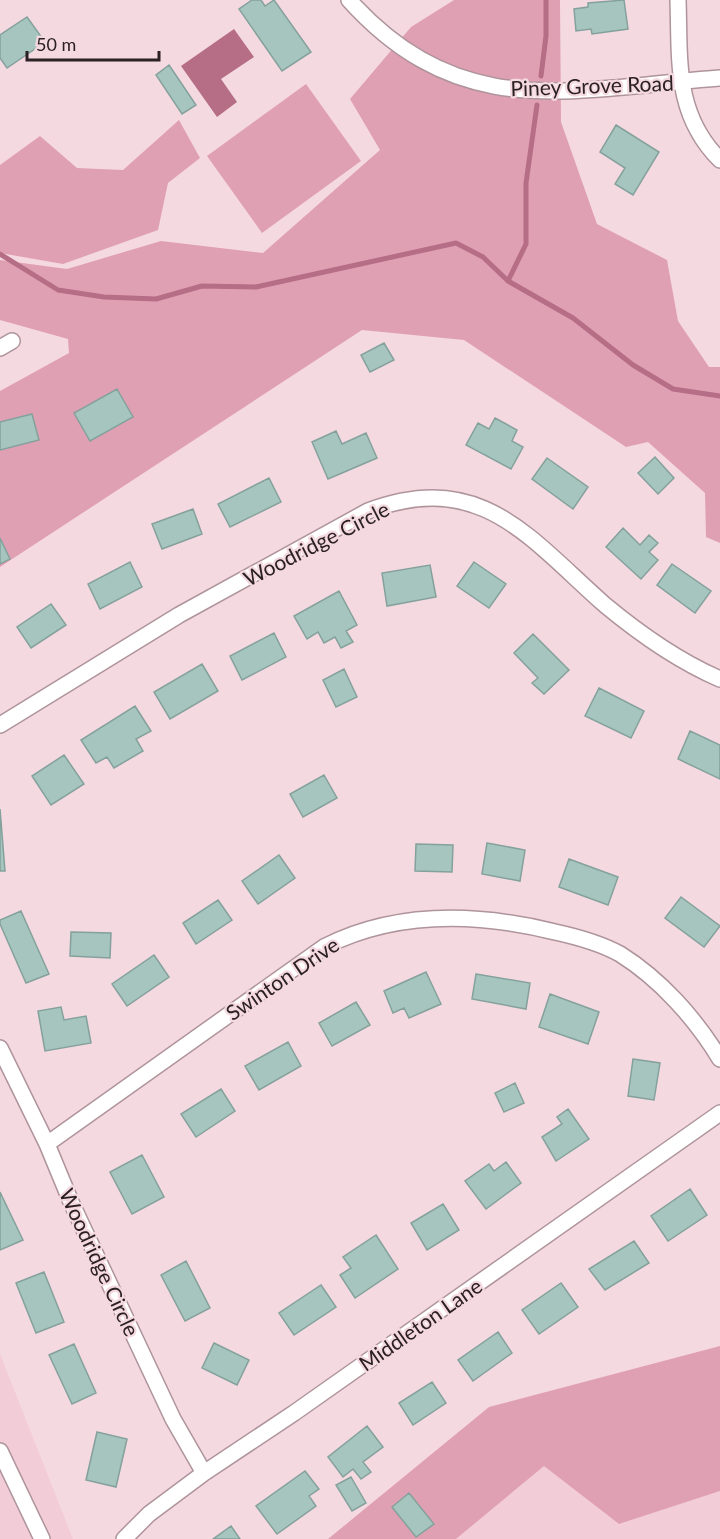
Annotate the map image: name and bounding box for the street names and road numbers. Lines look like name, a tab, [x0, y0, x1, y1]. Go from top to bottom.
street label: Piney Grove Road	[510, 70, 674, 100]
street label: Woodridge Circle	[239, 496, 393, 590]
street label: Swinton Drive	[221, 931, 343, 1025]
street label: Woodridge Circle	[55, 1184, 145, 1340]
street label: Middleton Lane	[354, 1272, 486, 1376]

